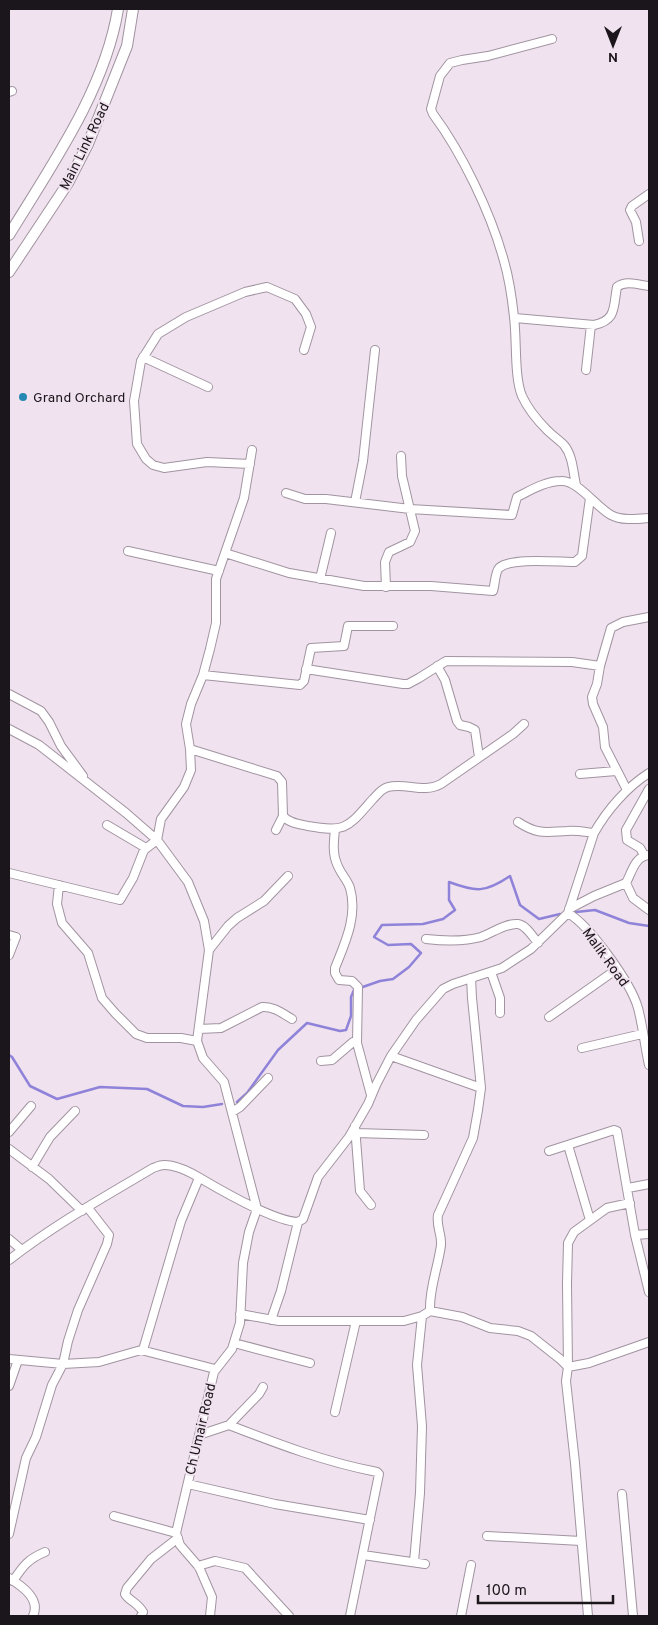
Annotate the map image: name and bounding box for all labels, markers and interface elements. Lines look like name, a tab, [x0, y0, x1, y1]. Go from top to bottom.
north arrow	[588, 20, 638, 70]
text: N	[608, 48, 618, 65]
street label: Main Link Road	[57, 100, 114, 193]
place label: Grand Orchard	[33, 390, 125, 407]
marker: Grand Orchard	[17, 391, 29, 403]
street label: Malik Road	[578, 925, 632, 991]
street label: Ch Umair Road	[183, 1382, 220, 1477]
scale bar	[478, 1572, 613, 1604]
text: 100 m	[486, 1582, 527, 1601]

